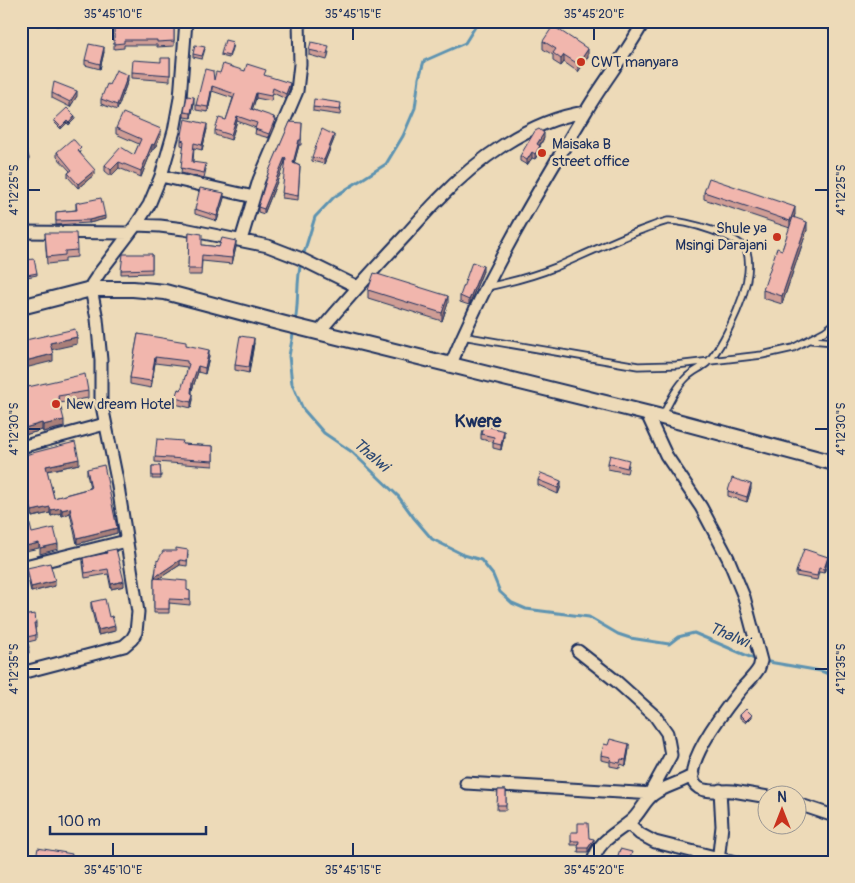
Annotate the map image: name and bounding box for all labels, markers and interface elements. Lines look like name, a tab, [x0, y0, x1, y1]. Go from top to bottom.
text: 35°45'10"E	[84, 7, 142, 22]
text: 35°45'15"E	[325, 7, 381, 22]
text: 35°45'20"E	[564, 7, 624, 22]
place label: CWT manyara	[591, 53, 678, 72]
marker: CWT manyara	[575, 56, 587, 68]
place label: Maisaka B street office	[552, 135, 630, 171]
marker: Maisaka B street office	[536, 147, 548, 159]
text: 4°12'25"S	[7, 164, 22, 216]
text: 4°12'25"S	[834, 164, 849, 216]
place label: Shule ya Msingi Darajani	[675, 219, 767, 255]
marker: Shule ya Msingi Darajani	[771, 231, 783, 243]
place label: New dream Hotel	[66, 395, 175, 414]
marker: New dream Hotel	[50, 398, 62, 410]
text: 4°12'30"S	[7, 403, 22, 455]
text: 4°12'30"S	[834, 403, 849, 455]
district label: Kwere	[455, 410, 503, 433]
water label: Thalwi	[349, 434, 395, 477]
water label: Thalwi	[706, 618, 754, 653]
text: 4°12'35"S	[7, 643, 22, 695]
text: 4°12'35"S	[834, 643, 849, 695]
north arrow	[758, 786, 808, 836]
text: N	[777, 789, 787, 806]
scale bar	[50, 803, 206, 835]
text: 100 m	[58, 812, 101, 831]
text: 35°45'10"E	[84, 863, 142, 878]
text: 35°45'15"E	[325, 863, 381, 878]
text: 35°45'20"E	[564, 863, 624, 878]

